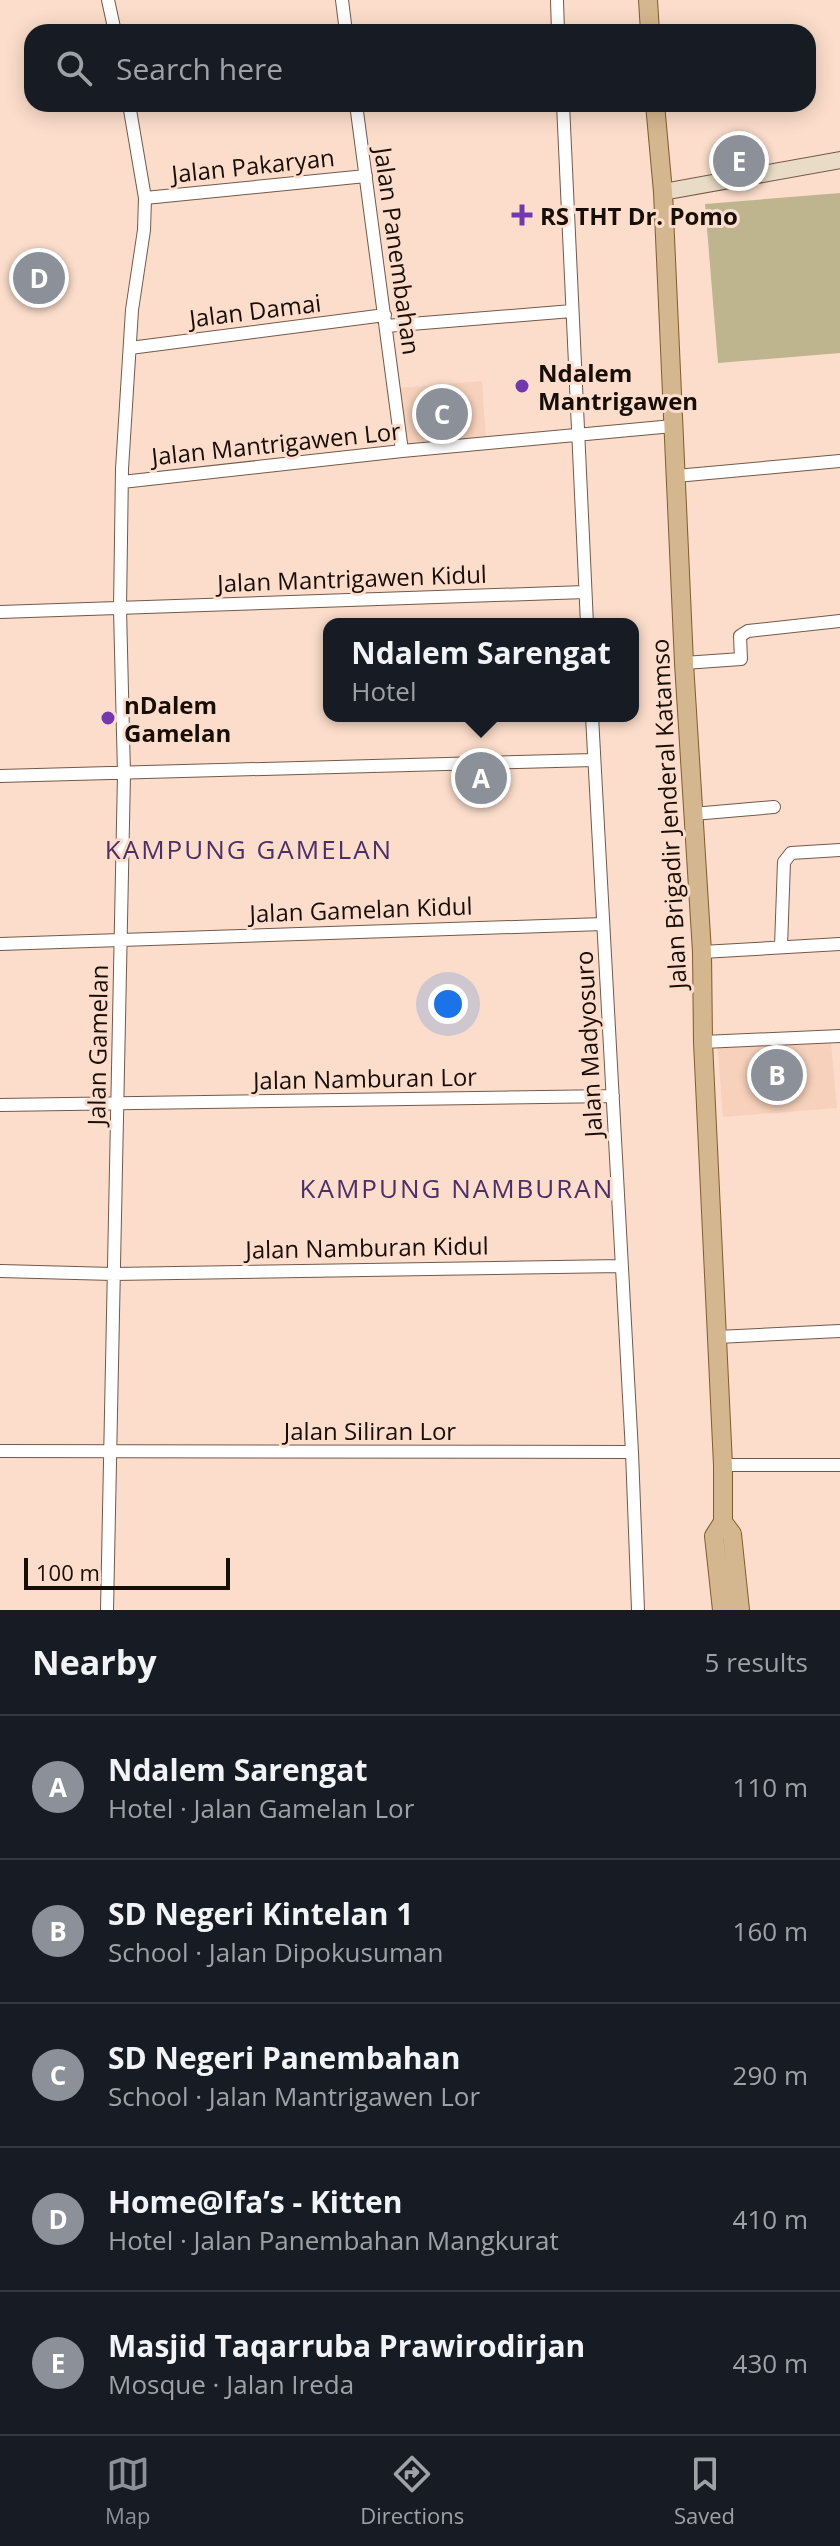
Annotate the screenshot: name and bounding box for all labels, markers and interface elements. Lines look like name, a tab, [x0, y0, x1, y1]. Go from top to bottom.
search box	[24, 24, 816, 112]
icon: search	[52, 46, 96, 90]
text: Search here	[116, 48, 283, 89]
pin: E	[713, 131, 765, 191]
street label: Jalan Pakaryan	[168, 140, 336, 190]
street label: Jalan Panembahan	[367, 143, 429, 357]
place label: RS THT Dr. Pomo	[540, 199, 738, 232]
marker: RS THT Dr. Pomo	[511, 204, 533, 226]
pin: D	[13, 248, 65, 308]
street label: Jalan Damai	[185, 286, 323, 335]
place label: Ndalem Mantrigawen	[538, 356, 698, 417]
marker: Ndalem Mantrigawen	[513, 377, 531, 395]
pin: C	[416, 384, 468, 444]
street label: Jalan Mantrigawen Lor	[148, 413, 402, 473]
street label: Jalan Mantrigawen Kidul	[215, 557, 487, 599]
popup	[323, 618, 639, 722]
text: Ndalem Sarengat	[351, 632, 611, 673]
street label: Jalan Brigadir Jenderal Katamso	[642, 638, 694, 992]
text: Hotel	[351, 673, 417, 709]
place label: nDalem Gamelan	[124, 688, 231, 749]
marker: nDalem Gamelan	[99, 709, 117, 727]
pin: A	[455, 748, 507, 808]
district label: KAMPUNG GAMELAN	[105, 831, 393, 867]
street label: Jalan Gamelan Kidul	[247, 889, 473, 929]
street label: Jalan Madyosuro	[567, 950, 609, 1140]
street label: Jalan Gamelan	[79, 964, 115, 1128]
your location	[428, 984, 468, 1024]
pin: B	[751, 1045, 803, 1105]
street label: Jalan Namburan Lor	[251, 1060, 477, 1096]
district label: KAMPUNG NAMBURAN	[300, 1170, 614, 1206]
street label: Jalan Namburan Kidul	[243, 1228, 489, 1266]
street label: Jalan Siliran Lor	[282, 1414, 456, 1447]
scale bar	[24, 1554, 230, 1590]
text: 100 m	[36, 1557, 100, 1587]
text: Nearby	[32, 1639, 157, 1685]
text: 5 results	[705, 1644, 808, 1680]
text: Ndalem Sarengat	[108, 1749, 367, 1790]
text: A	[49, 1769, 67, 1805]
text: 110 m	[733, 1769, 808, 1805]
text: Hotel · Jalan Gamelan Lor	[108, 1790, 414, 1826]
text: SD Negeri Kintelan 1	[108, 1893, 413, 1934]
text: B	[49, 1913, 67, 1949]
text: 160 m	[733, 1913, 808, 1949]
text: School · Jalan Dipokusuman	[108, 1934, 443, 1970]
text: SD Negeri Panembahan	[108, 2037, 460, 2078]
text: C	[50, 2057, 66, 2093]
text: 290 m	[733, 2057, 808, 2093]
text: School · Jalan Mantrigawen Lor	[108, 2078, 480, 2114]
text: Home@Ifa’s - Kitten	[108, 2181, 403, 2222]
text: D	[48, 2201, 68, 2237]
text: 410 m	[733, 2201, 808, 2237]
text: Hotel · Jalan Panembahan Mangkurat	[108, 2222, 559, 2258]
text: Masjid Taqarruba Prawirodirjan	[108, 2325, 585, 2366]
text: E	[51, 2345, 65, 2381]
text: 430 m	[733, 2345, 808, 2381]
text: Mosque · Jalan Ireda	[108, 2366, 354, 2402]
tab: Map	[105, 2452, 150, 2530]
tab: Directions	[360, 2452, 464, 2530]
tab: Saved	[674, 2452, 735, 2530]

